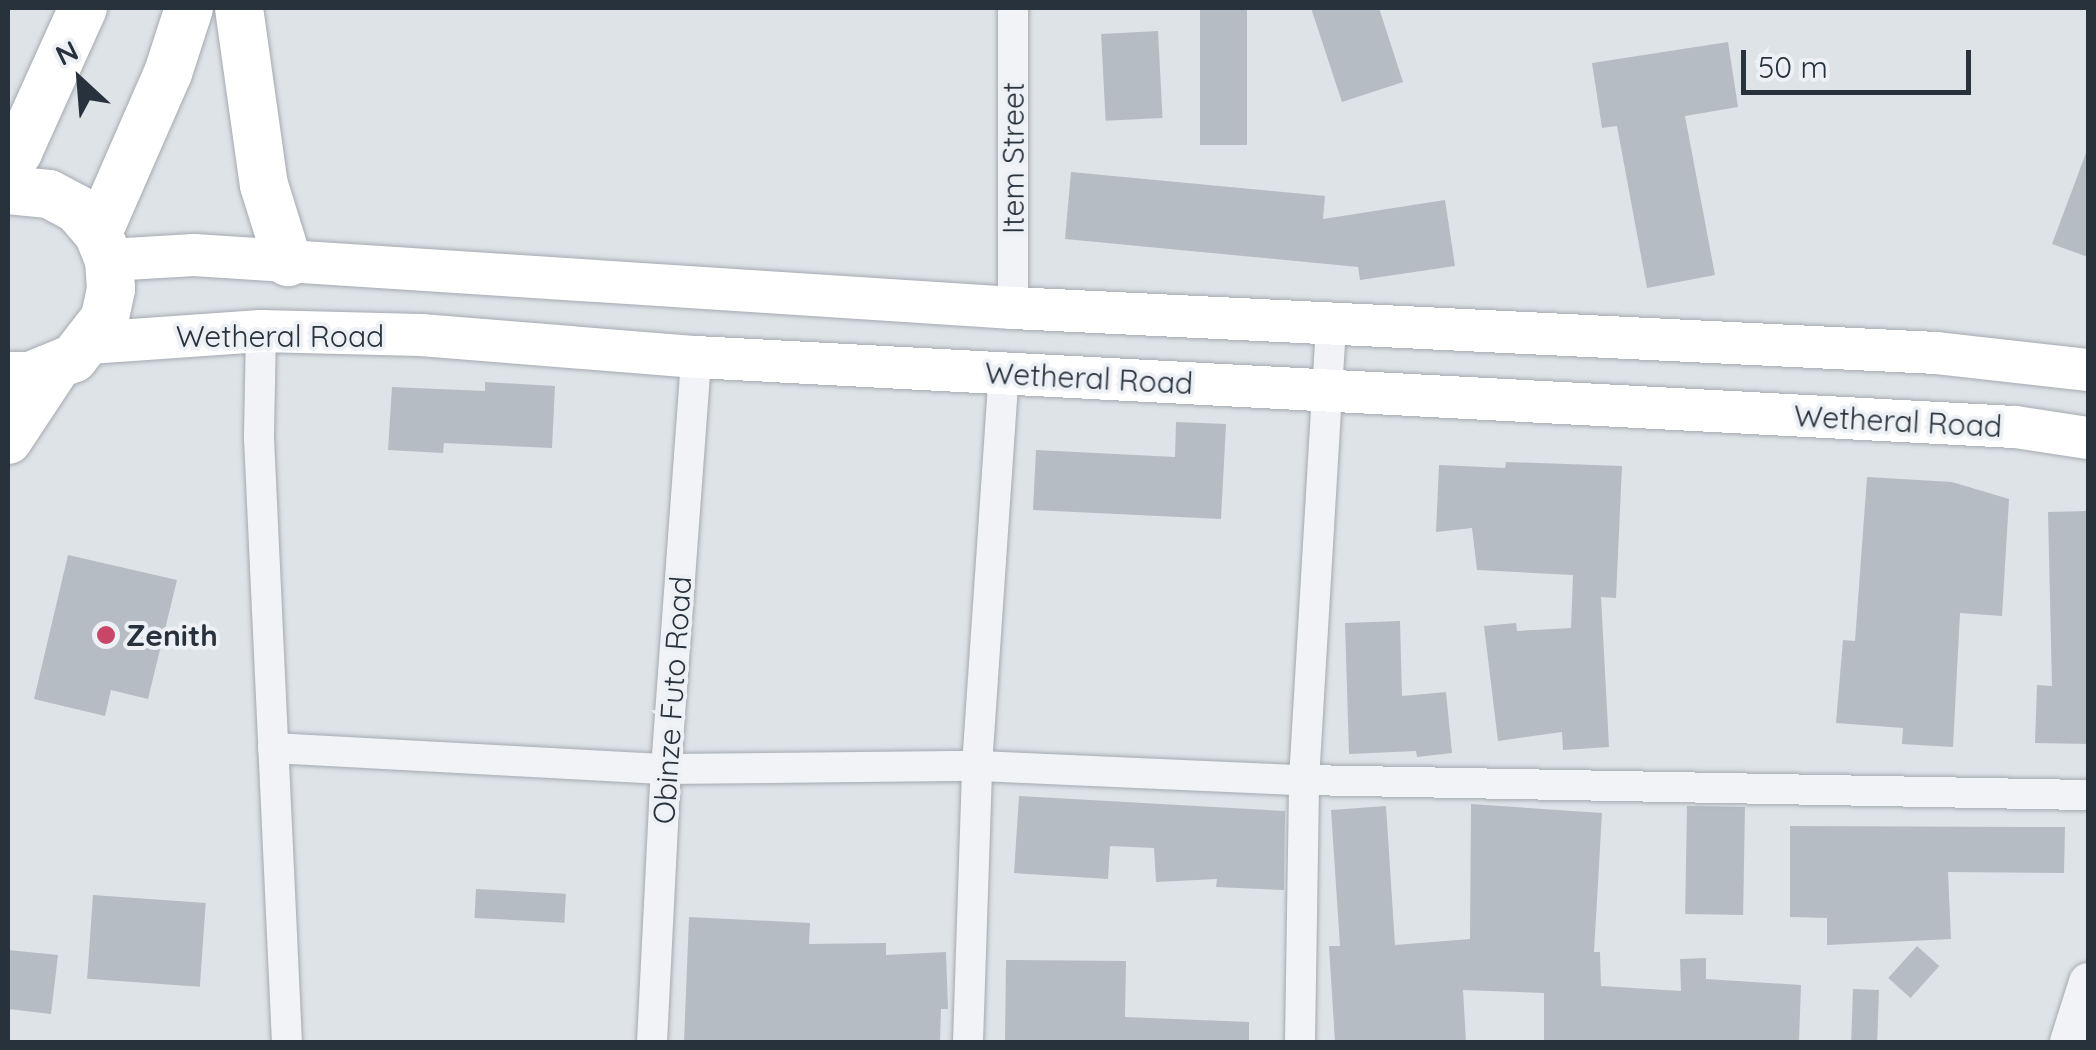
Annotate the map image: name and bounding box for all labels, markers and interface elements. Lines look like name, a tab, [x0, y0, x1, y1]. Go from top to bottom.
north arrow	[30, 30, 130, 130]
scale bar	[1746, 30, 1976, 92]
text: N	[50, 32, 84, 73]
text: 50 m	[1758, 48, 1828, 86]
street label: Item Street	[995, 82, 1031, 234]
street label: Wetheral Road	[176, 318, 384, 354]
street label: Wetheral Road	[984, 355, 1194, 401]
street label: Wetheral Road	[1793, 398, 2003, 444]
street label: Obinze Futo Road	[645, 575, 699, 825]
place label: Zenith	[126, 617, 218, 653]
marker: Zenith	[95, 624, 117, 646]

